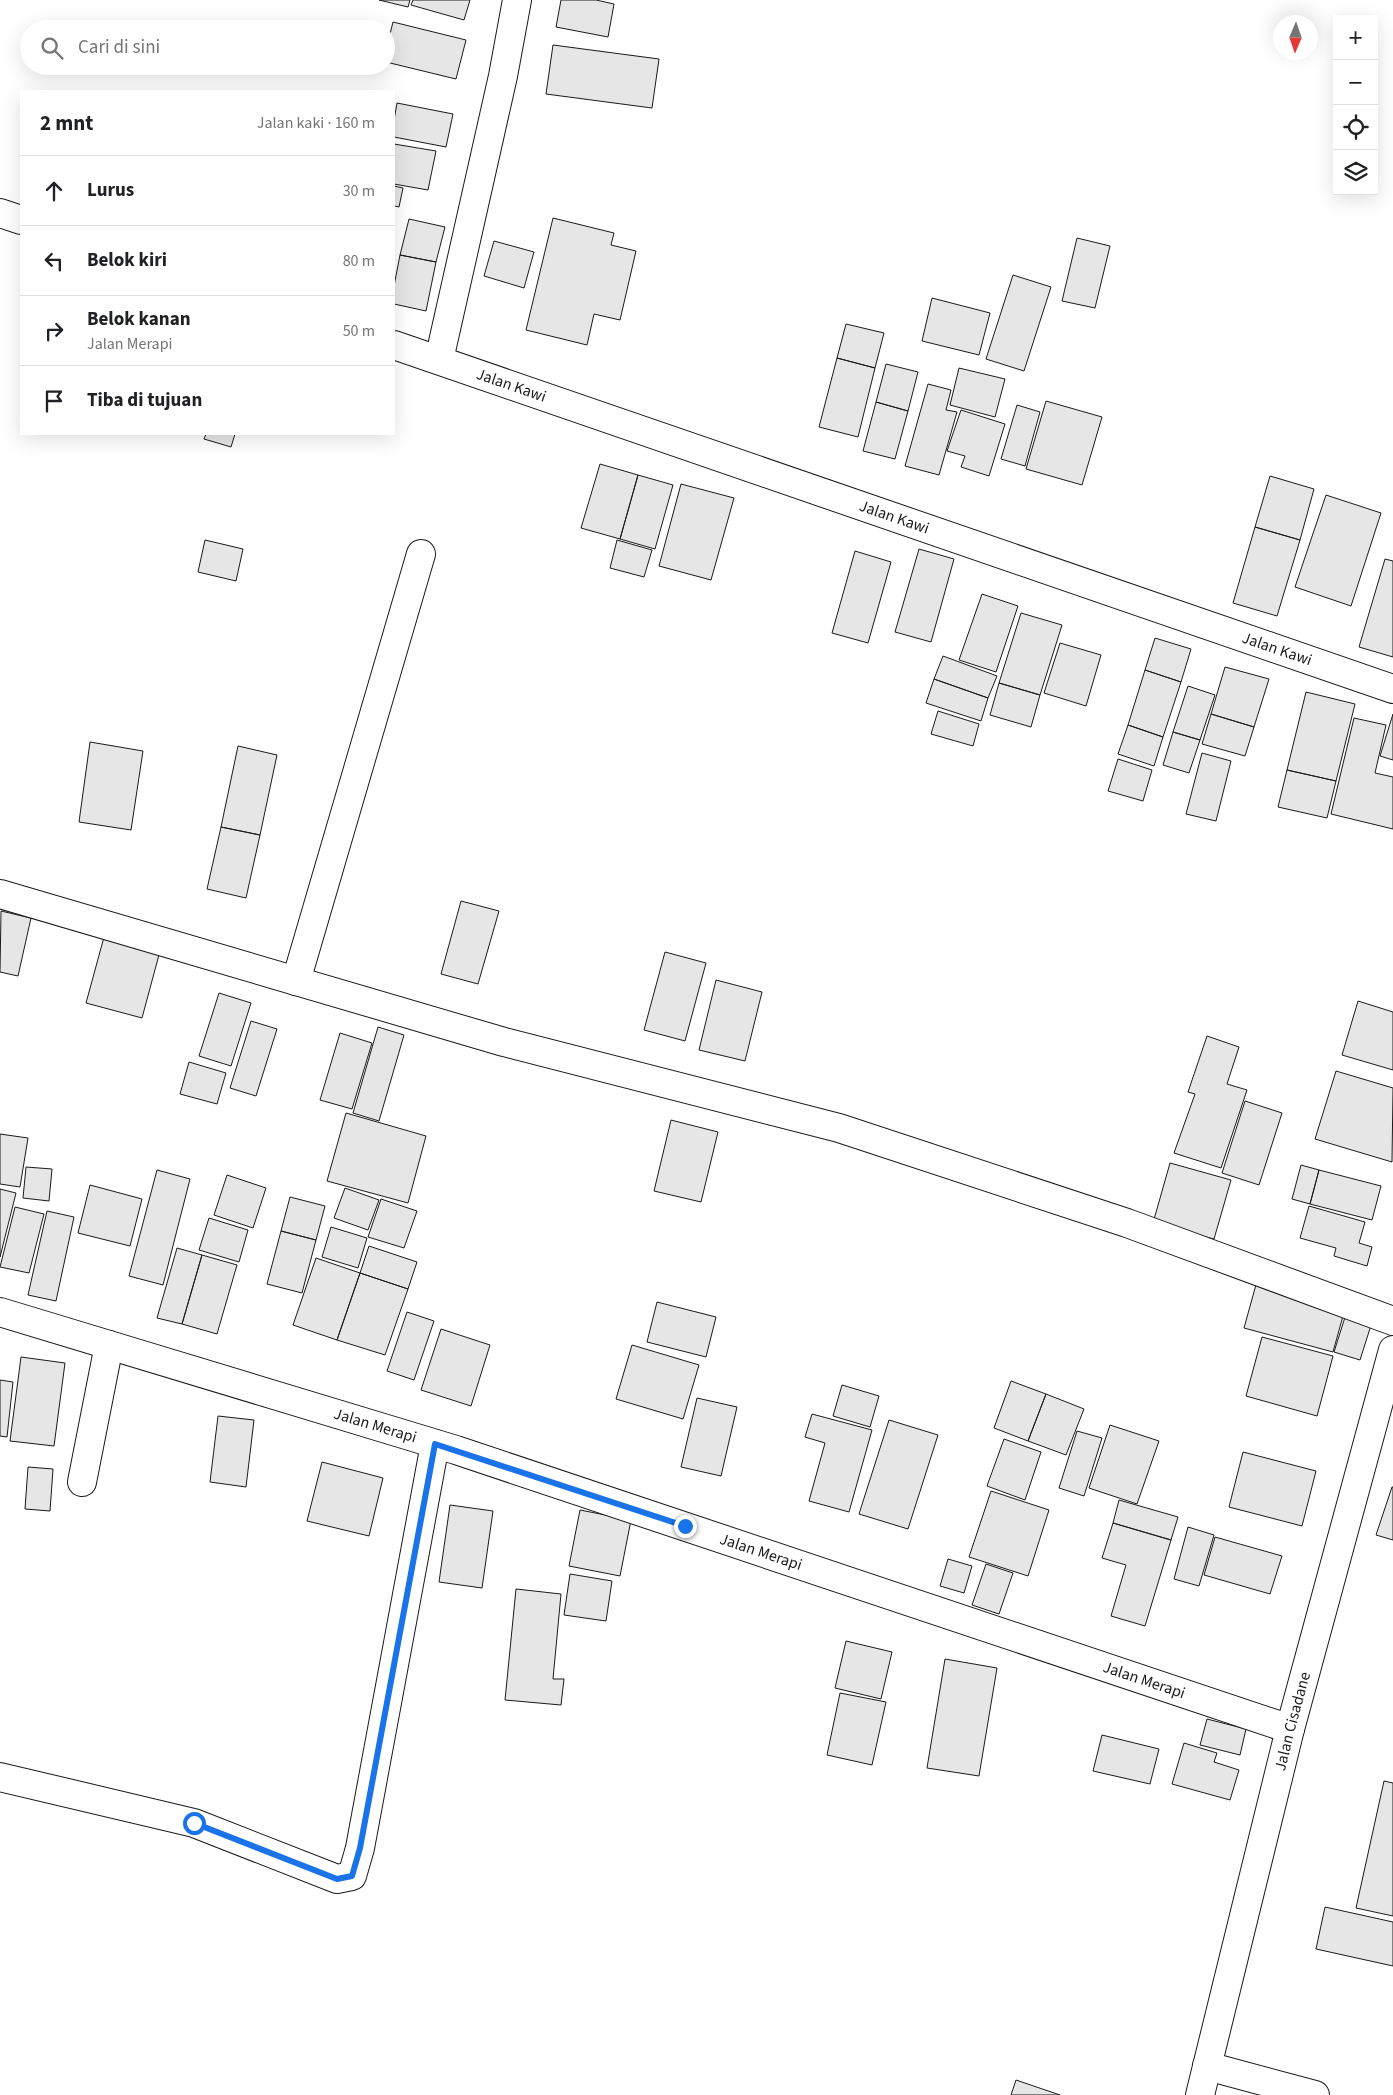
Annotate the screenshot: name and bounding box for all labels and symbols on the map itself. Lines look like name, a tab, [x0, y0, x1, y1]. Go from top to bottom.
north arrow	[1273, 15, 1318, 60]
street label: Jalan Kawi	[473, 363, 549, 408]
street label: Jalan Kawi	[856, 495, 932, 539]
street label: Jalan Kawi	[1239, 627, 1315, 671]
street label: Jalan Merapi	[331, 1403, 419, 1448]
route end	[674, 1515, 697, 1538]
street label: Jalan Merapi	[717, 1528, 805, 1576]
street label: Jalan Merapi	[1100, 1656, 1188, 1704]
street label: Jalan Cisadane	[1269, 1669, 1316, 1773]
route start	[183, 1812, 206, 1835]

